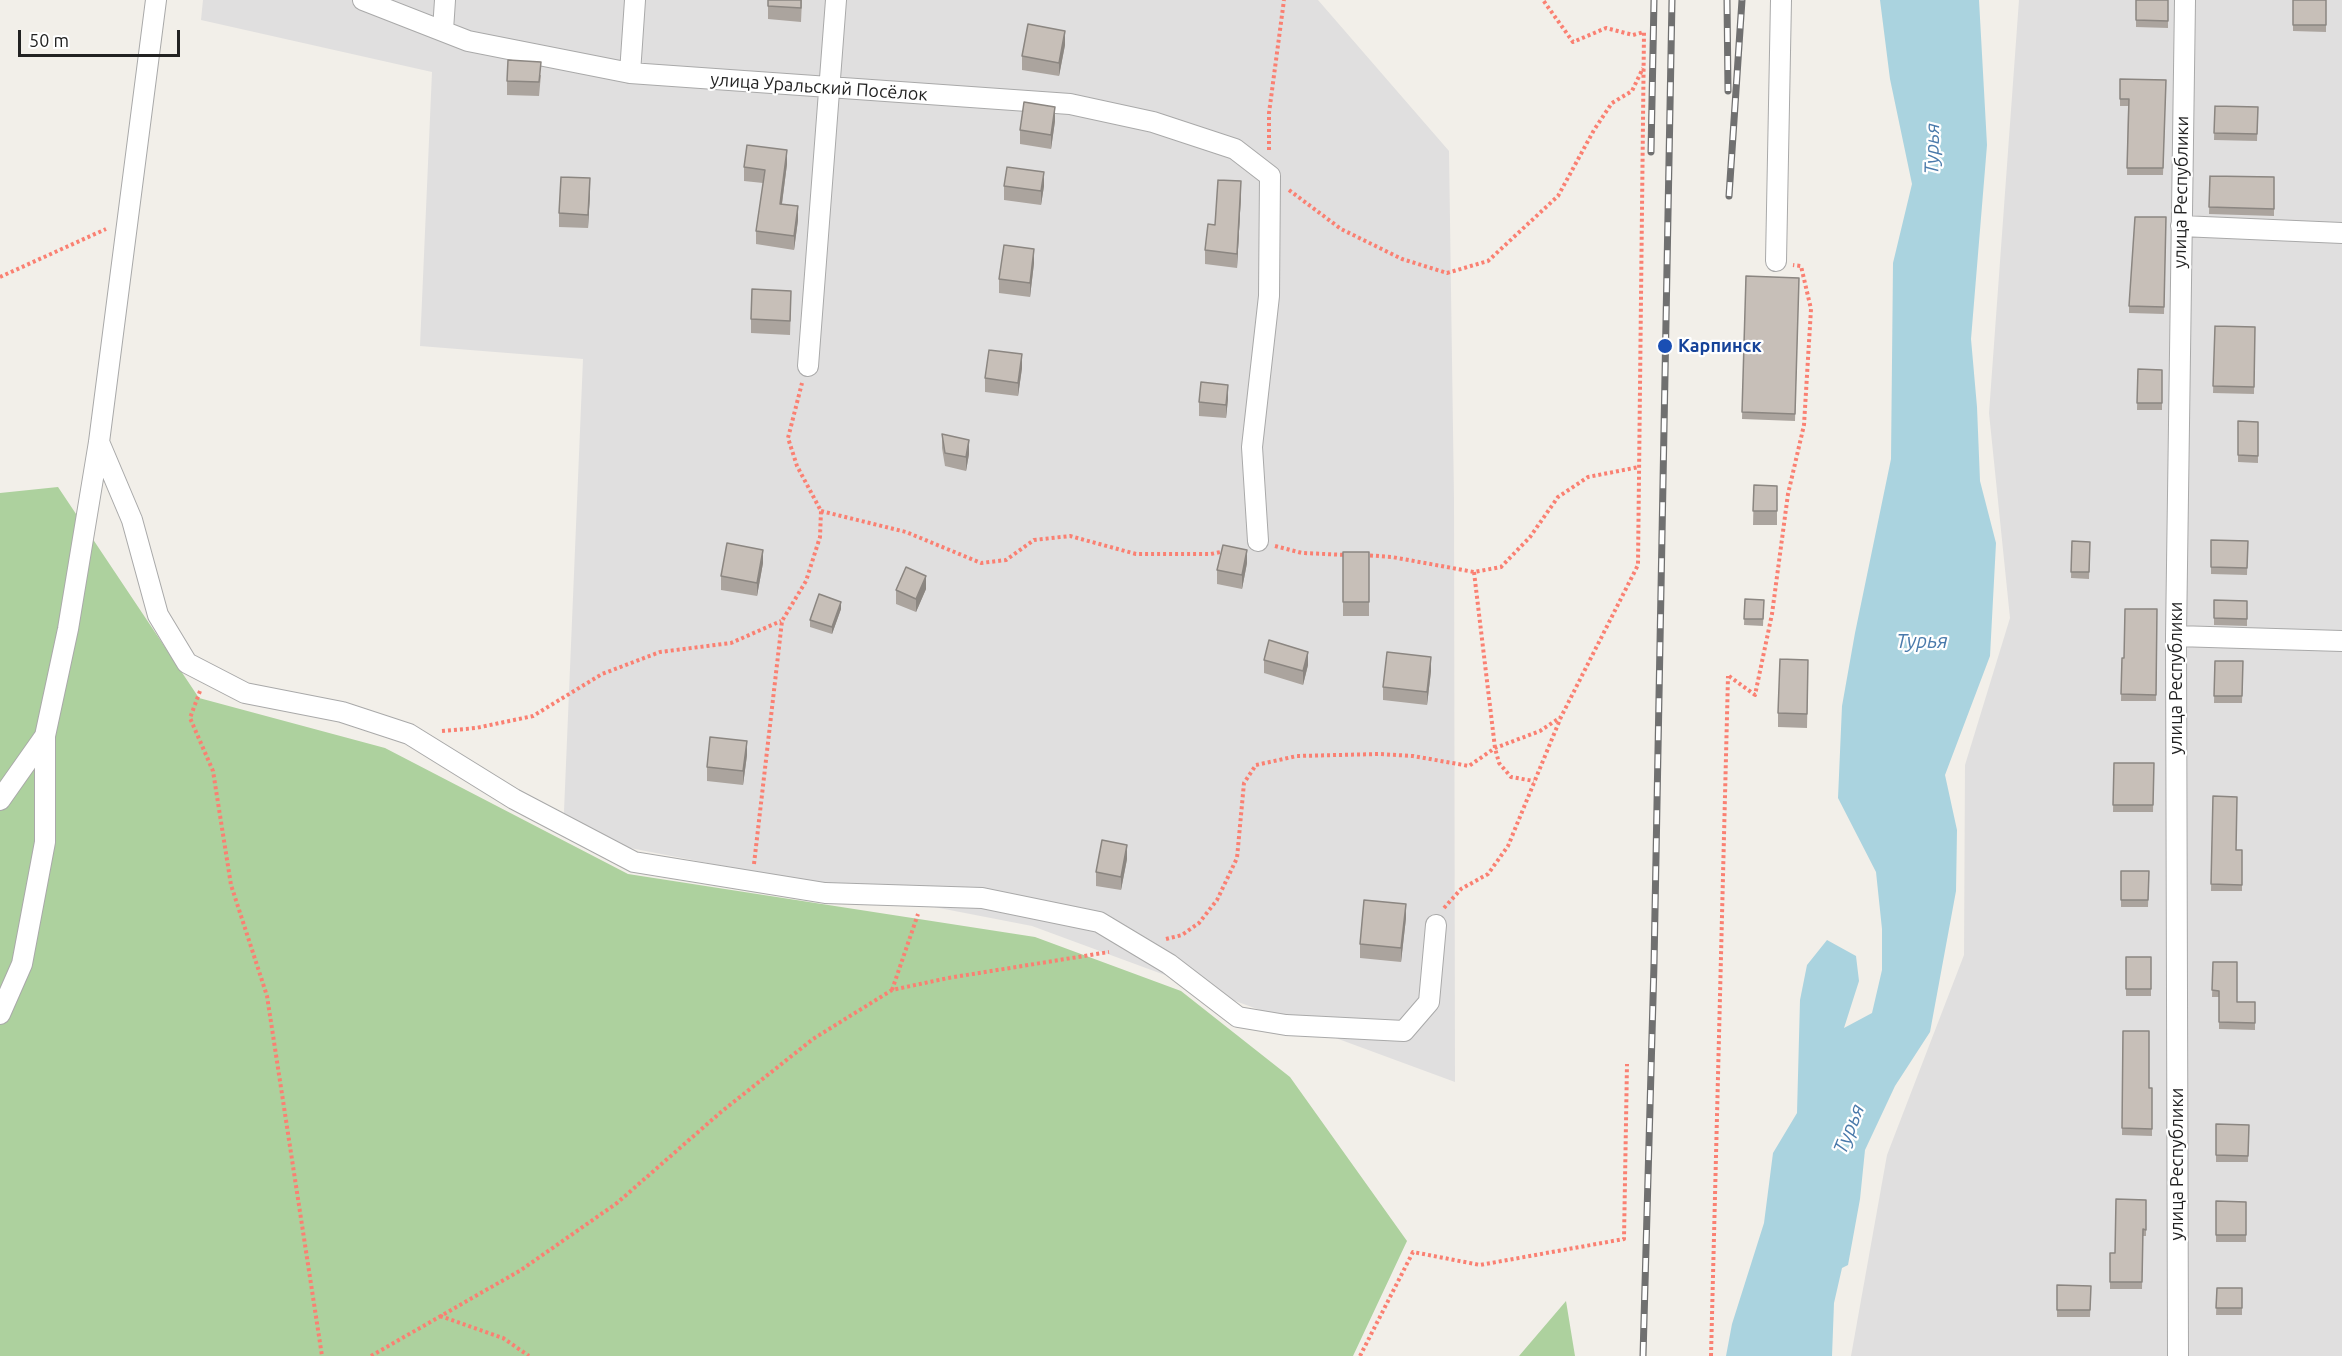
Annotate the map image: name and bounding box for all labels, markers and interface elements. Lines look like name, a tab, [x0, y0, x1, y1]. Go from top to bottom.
scale bar	[21, 18, 183, 56]
text: 50 m	[29, 30, 69, 50]
street label: улица Уральский Посёлок	[710, 69, 928, 105]
street label: улица Республики	[2169, 115, 2193, 269]
water label: Турья	[1920, 123, 1944, 175]
place label: Карпинск	[1678, 335, 1762, 357]
marker: Карпинск	[1656, 337, 1674, 355]
street label: улица Республики	[2165, 602, 2187, 754]
water label: Турья	[1896, 629, 1948, 653]
street label: улица Республики	[2166, 1088, 2188, 1240]
water label: Турья	[1828, 1101, 1870, 1157]

